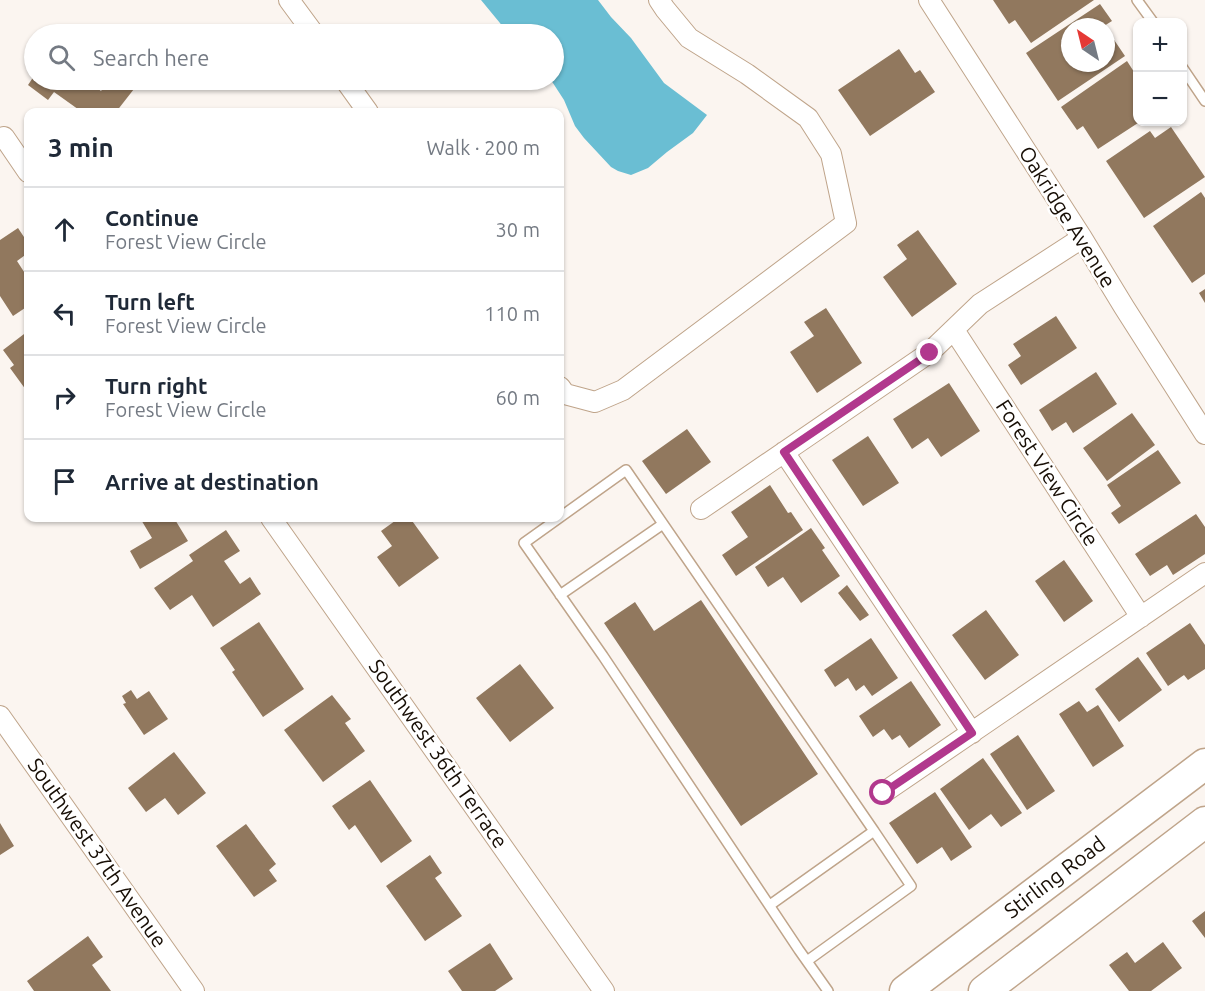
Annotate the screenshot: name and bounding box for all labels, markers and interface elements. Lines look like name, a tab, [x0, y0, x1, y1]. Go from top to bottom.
north arrow	[1061, 18, 1115, 72]
map controls	[1133, 18, 1187, 126]
button: +	[1133, 18, 1187, 72]
search box	[24, 24, 564, 90]
icon: search	[45, 41, 78, 74]
text: Search here	[93, 45, 209, 70]
button: −	[1133, 72, 1187, 126]
text: 3 min	[48, 133, 114, 162]
text: Walk · 200 m	[427, 136, 540, 159]
street label: Oakridge Avenue	[1015, 141, 1121, 292]
text: Continue	[105, 205, 199, 230]
icon: ahead	[48, 213, 81, 246]
text: 30 m	[496, 218, 540, 241]
text: Forest View Circle	[105, 230, 267, 253]
text: Turn left	[105, 289, 195, 314]
icon: left	[48, 297, 81, 330]
text: 110 m	[484, 302, 540, 325]
text: Forest View Circle	[105, 314, 267, 337]
route end	[916, 339, 942, 365]
text: Turn right	[105, 373, 207, 398]
icon: right	[48, 381, 81, 414]
text: 60 m	[496, 386, 540, 409]
street label: Forest View Circle	[992, 395, 1104, 550]
text: Forest View Circle	[105, 398, 267, 421]
icon: arrive	[48, 465, 81, 498]
text: Arrive at destination	[105, 469, 319, 494]
street label: Southwest 36th Terrace	[365, 655, 513, 852]
street label: Southwest 37th Avenue	[23, 753, 172, 951]
route start	[869, 779, 895, 805]
street label: Stirling Road	[999, 831, 1110, 923]

